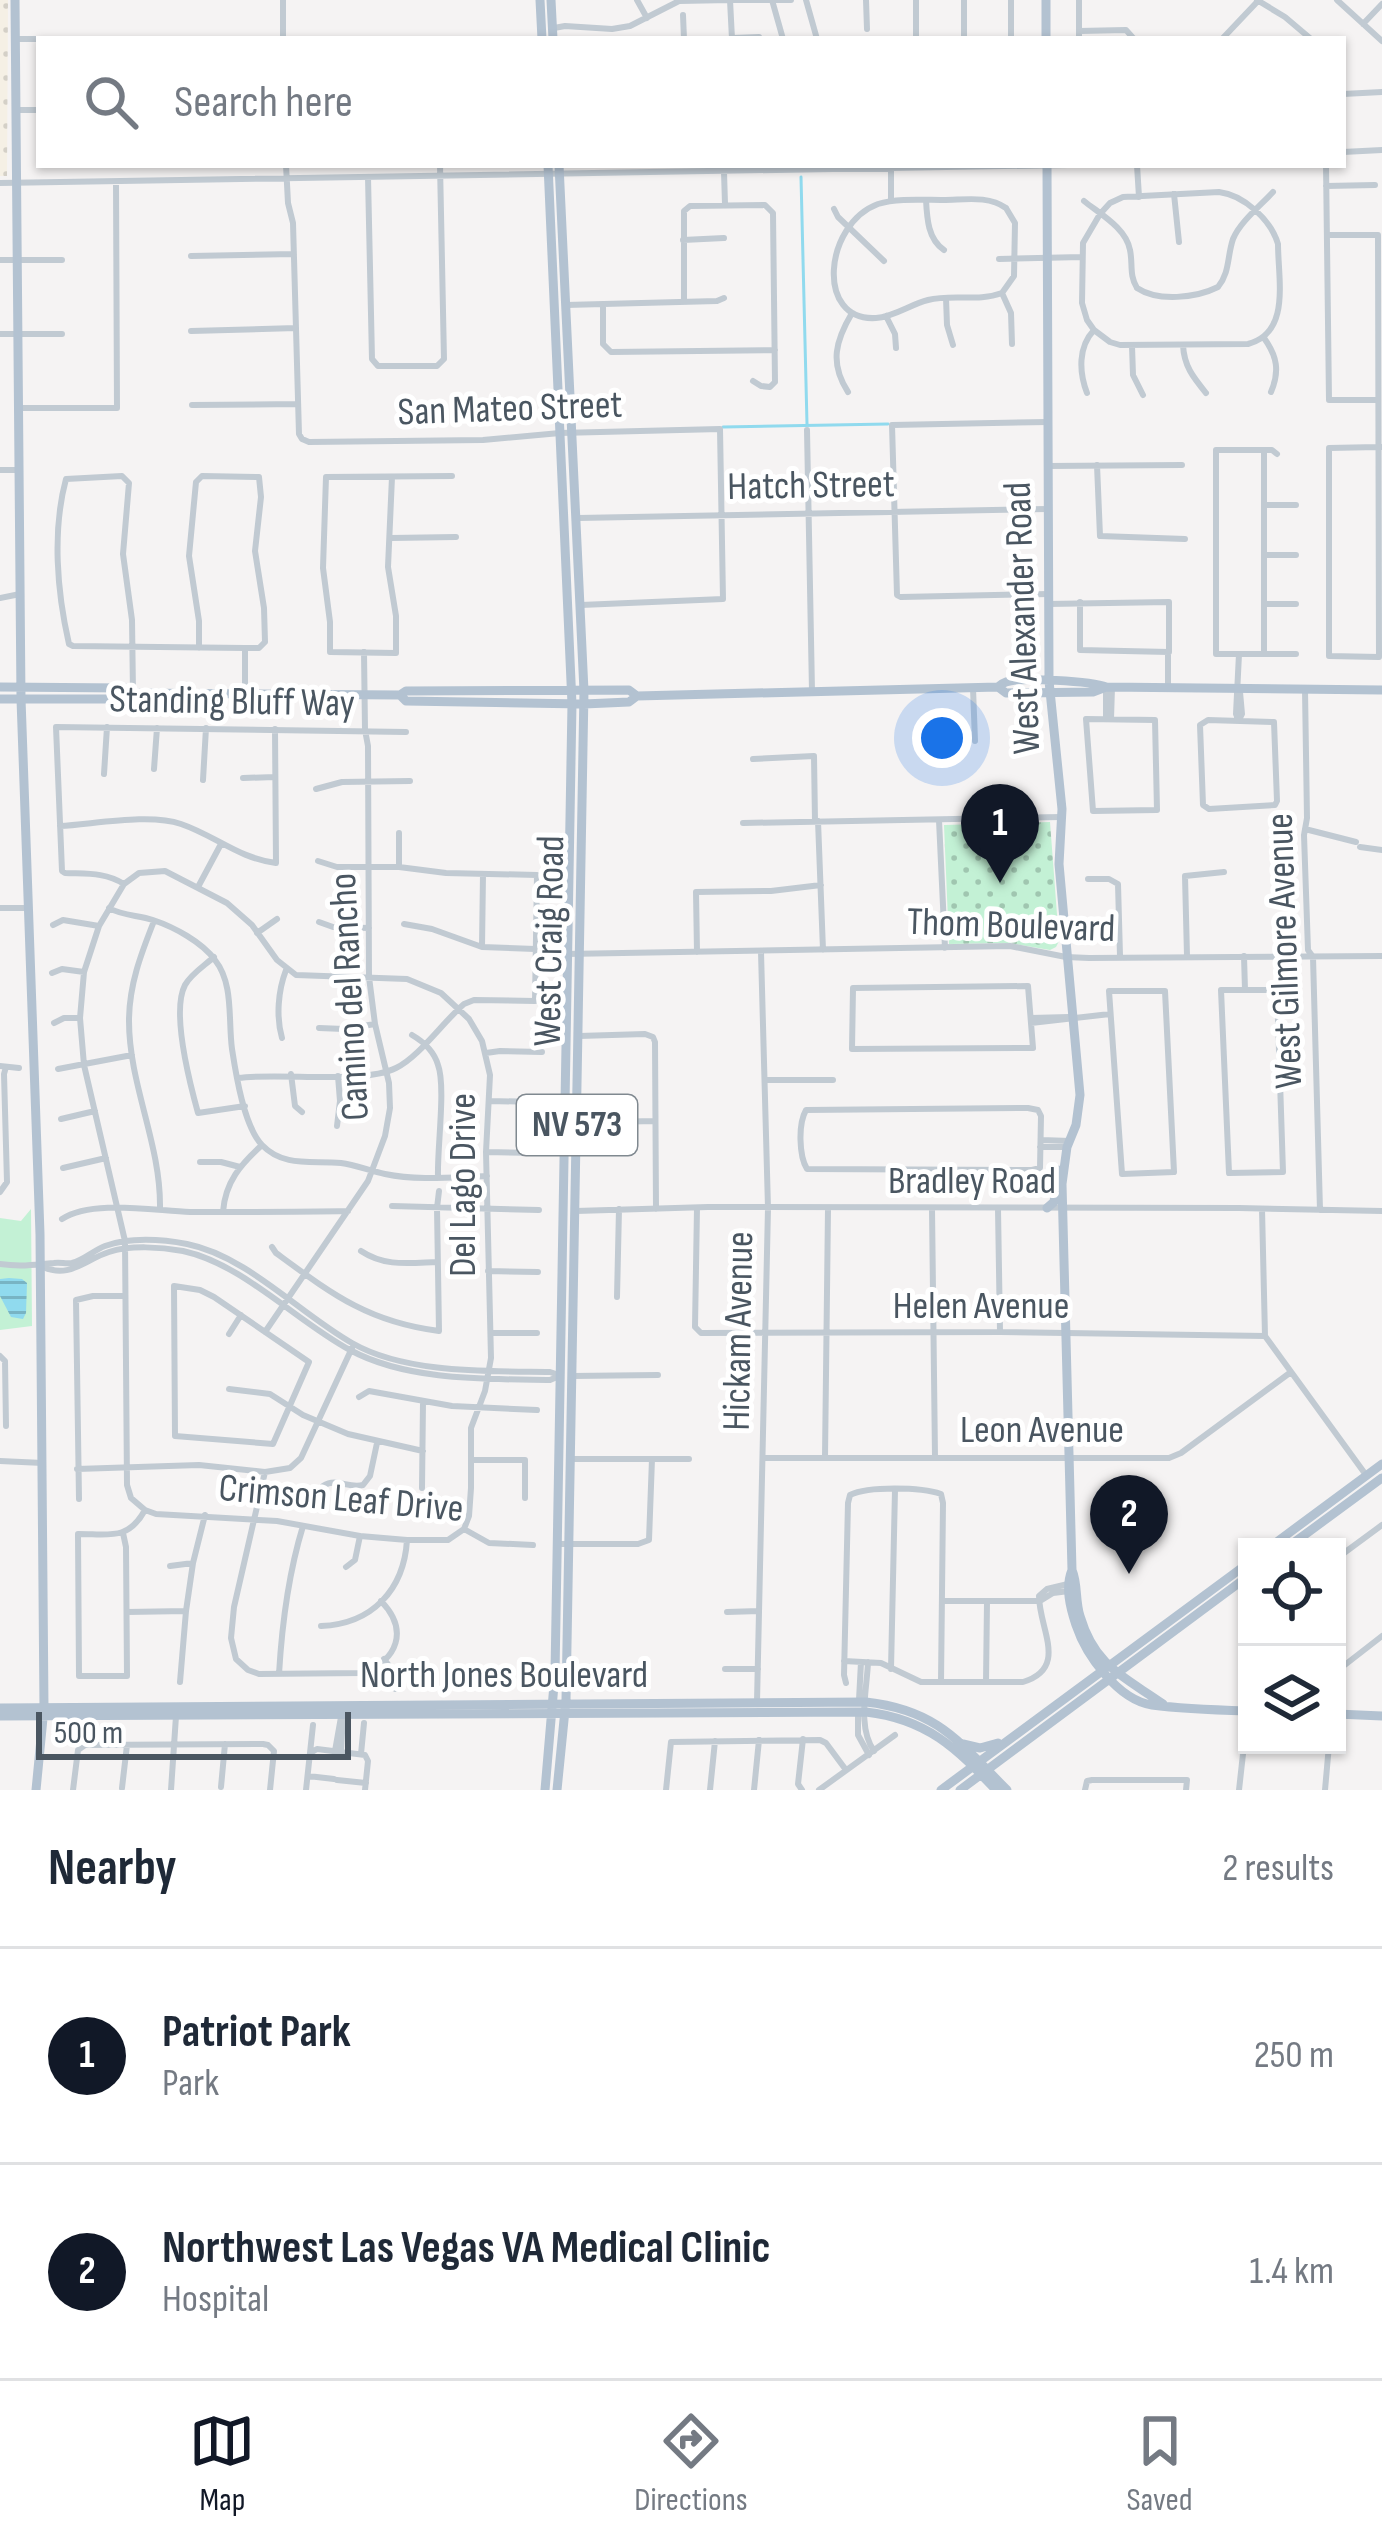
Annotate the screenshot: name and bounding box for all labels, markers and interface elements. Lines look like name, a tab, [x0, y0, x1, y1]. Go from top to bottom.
search box	[36, 36, 1346, 168]
icon: search	[78, 69, 144, 135]
text: Search here	[174, 75, 353, 130]
street label: San Mateo Street	[397, 382, 623, 436]
street label: Hatch Street	[727, 461, 895, 511]
street label: West Alexander Road	[995, 481, 1051, 755]
street label: Standing Bluff Way	[109, 676, 355, 728]
your location	[912, 708, 972, 768]
pin: 1	[961, 784, 1039, 883]
street label: West Gilmore Avenue	[1257, 812, 1313, 1090]
street label: West Craig Road	[525, 835, 575, 1047]
street label: Camino del Rancho	[320, 872, 380, 1122]
street label: Thom Boulevard	[906, 899, 1116, 953]
street label: Del Lago Drive	[440, 1093, 487, 1277]
road number: NV 573	[517, 1095, 637, 1155]
street label: Bradley Road	[888, 1158, 1056, 1205]
street label: Hickam Avenue	[714, 1231, 764, 1431]
street label: Helen Avenue	[893, 1283, 1069, 1330]
street label: Leon Avenue	[960, 1407, 1124, 1454]
street label: Crimson Leaf Drive	[217, 1465, 465, 1533]
pin: 2	[1090, 1475, 1168, 1574]
map controls	[1238, 1538, 1346, 1754]
button: locate	[1238, 1538, 1346, 1646]
button: layers	[1238, 1646, 1346, 1754]
street label: North Jones Boulevard	[360, 1652, 648, 1699]
scale bar	[36, 1706, 351, 1759]
text: 500 m	[54, 1713, 123, 1753]
text: Nearby	[48, 1838, 177, 1899]
text: 2 results	[1222, 1845, 1334, 1892]
text: Patriot Park	[162, 2005, 351, 2060]
text: 1	[79, 2032, 95, 2079]
text: 250 m	[1254, 2032, 1334, 2079]
text: Park	[162, 2060, 219, 2107]
text: Northwest Las Vegas VA Medical Clinic	[162, 2221, 770, 2276]
text: 2	[78, 2248, 96, 2295]
text: 1.4 km	[1250, 2248, 1334, 2295]
text: Hospital	[162, 2276, 269, 2323]
tab: Map	[189, 2408, 255, 2520]
tab: Directions	[634, 2408, 748, 2520]
tab: Saved	[1126, 2408, 1193, 2520]

